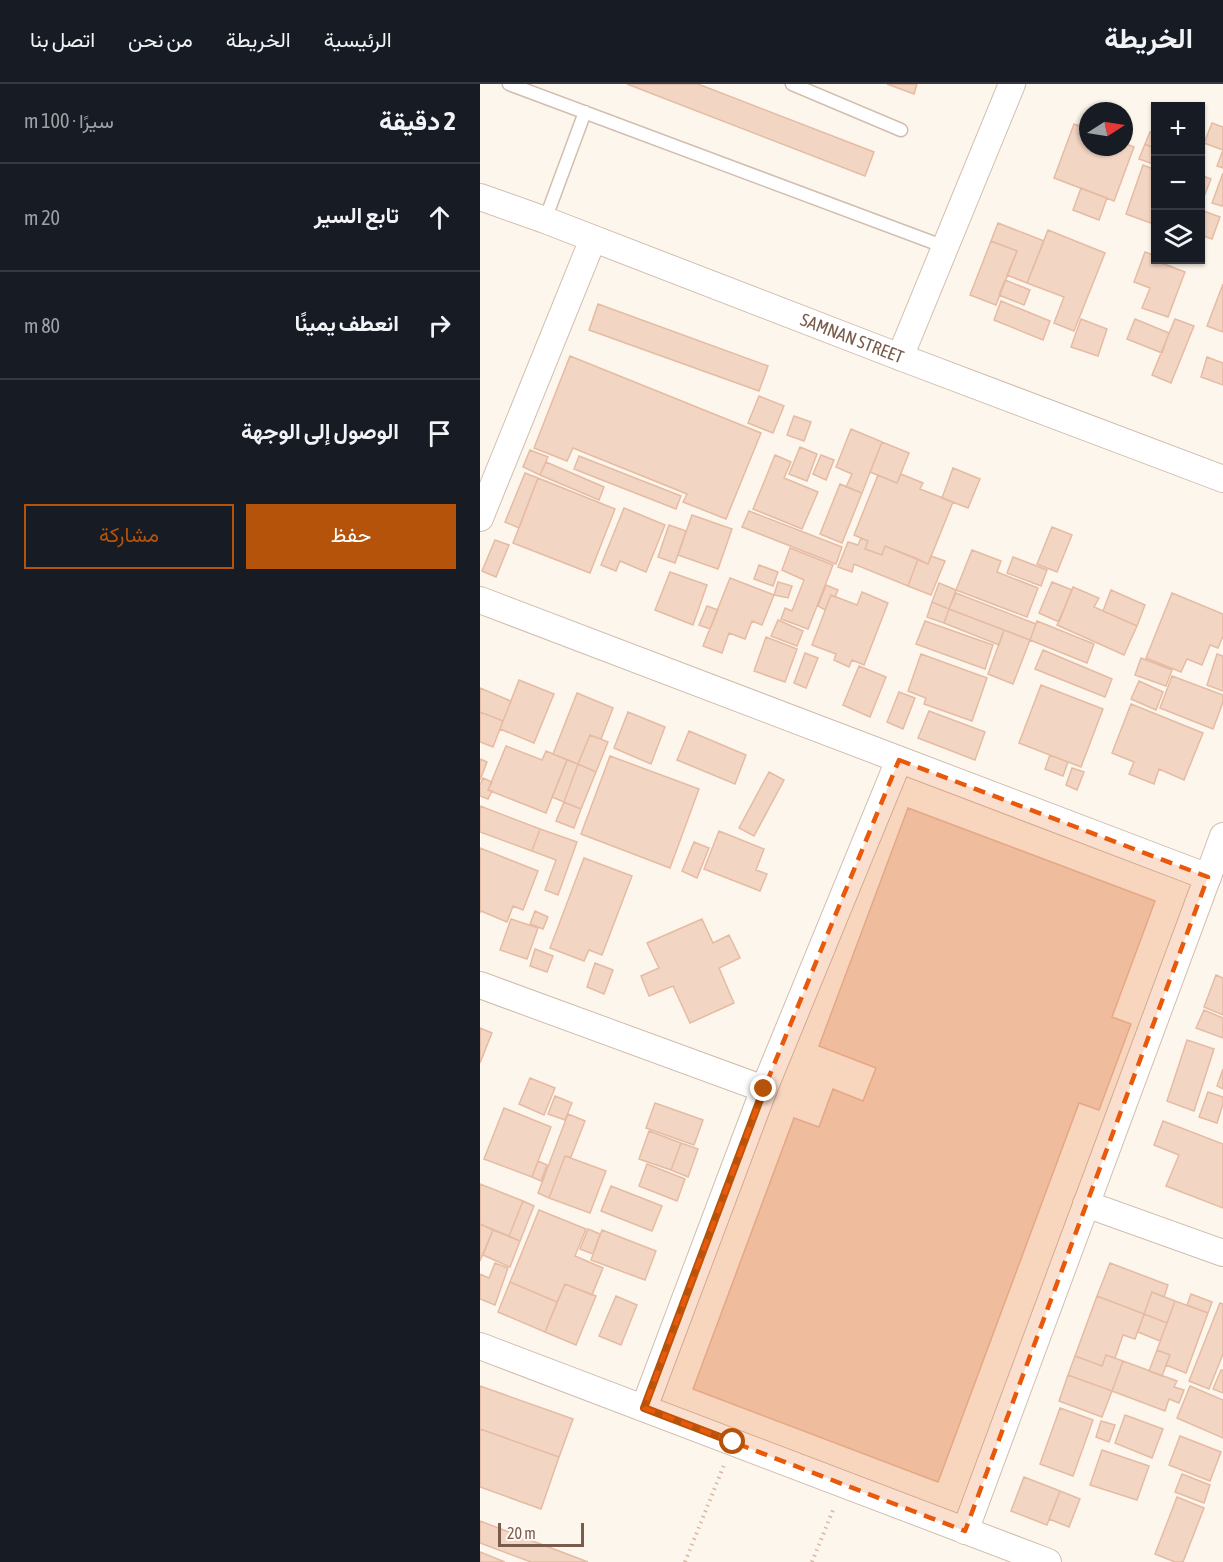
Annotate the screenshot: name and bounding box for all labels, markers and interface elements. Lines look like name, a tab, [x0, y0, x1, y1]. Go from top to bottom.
text: الخريطة	[1104, 22, 1193, 54]
text: اتصل بنا	[30, 27, 95, 51]
text: من نحن	[128, 27, 193, 51]
text: الخريطة	[226, 27, 291, 51]
text: الرئيسية	[324, 27, 392, 51]
north arrow	[1079, 102, 1133, 156]
map controls	[1151, 102, 1205, 264]
button: +	[1151, 102, 1205, 156]
text: 2 دقيقة	[379, 106, 456, 136]
text: سيرًا · 100 m	[24, 109, 114, 132]
button: −	[1151, 156, 1205, 210]
icon: ahead	[423, 201, 456, 234]
text: تابع السير	[314, 202, 399, 228]
text: 20 m	[24, 206, 60, 229]
button: layers	[1151, 210, 1205, 264]
icon: right	[423, 309, 456, 342]
street label: SAMNAN STREET	[798, 309, 907, 367]
text: انعطف يمينًا	[295, 310, 399, 336]
text: 80 m	[24, 314, 60, 337]
icon: arrive	[423, 417, 456, 450]
text: الوصول إلى الوجهة	[241, 418, 399, 444]
button: مشاركة	[24, 504, 234, 569]
button: حفظ	[246, 504, 456, 569]
route end	[750, 1075, 776, 1101]
route start	[719, 1428, 745, 1454]
scale bar	[498, 1520, 584, 1548]
text: 20 m	[507, 1524, 536, 1542]

